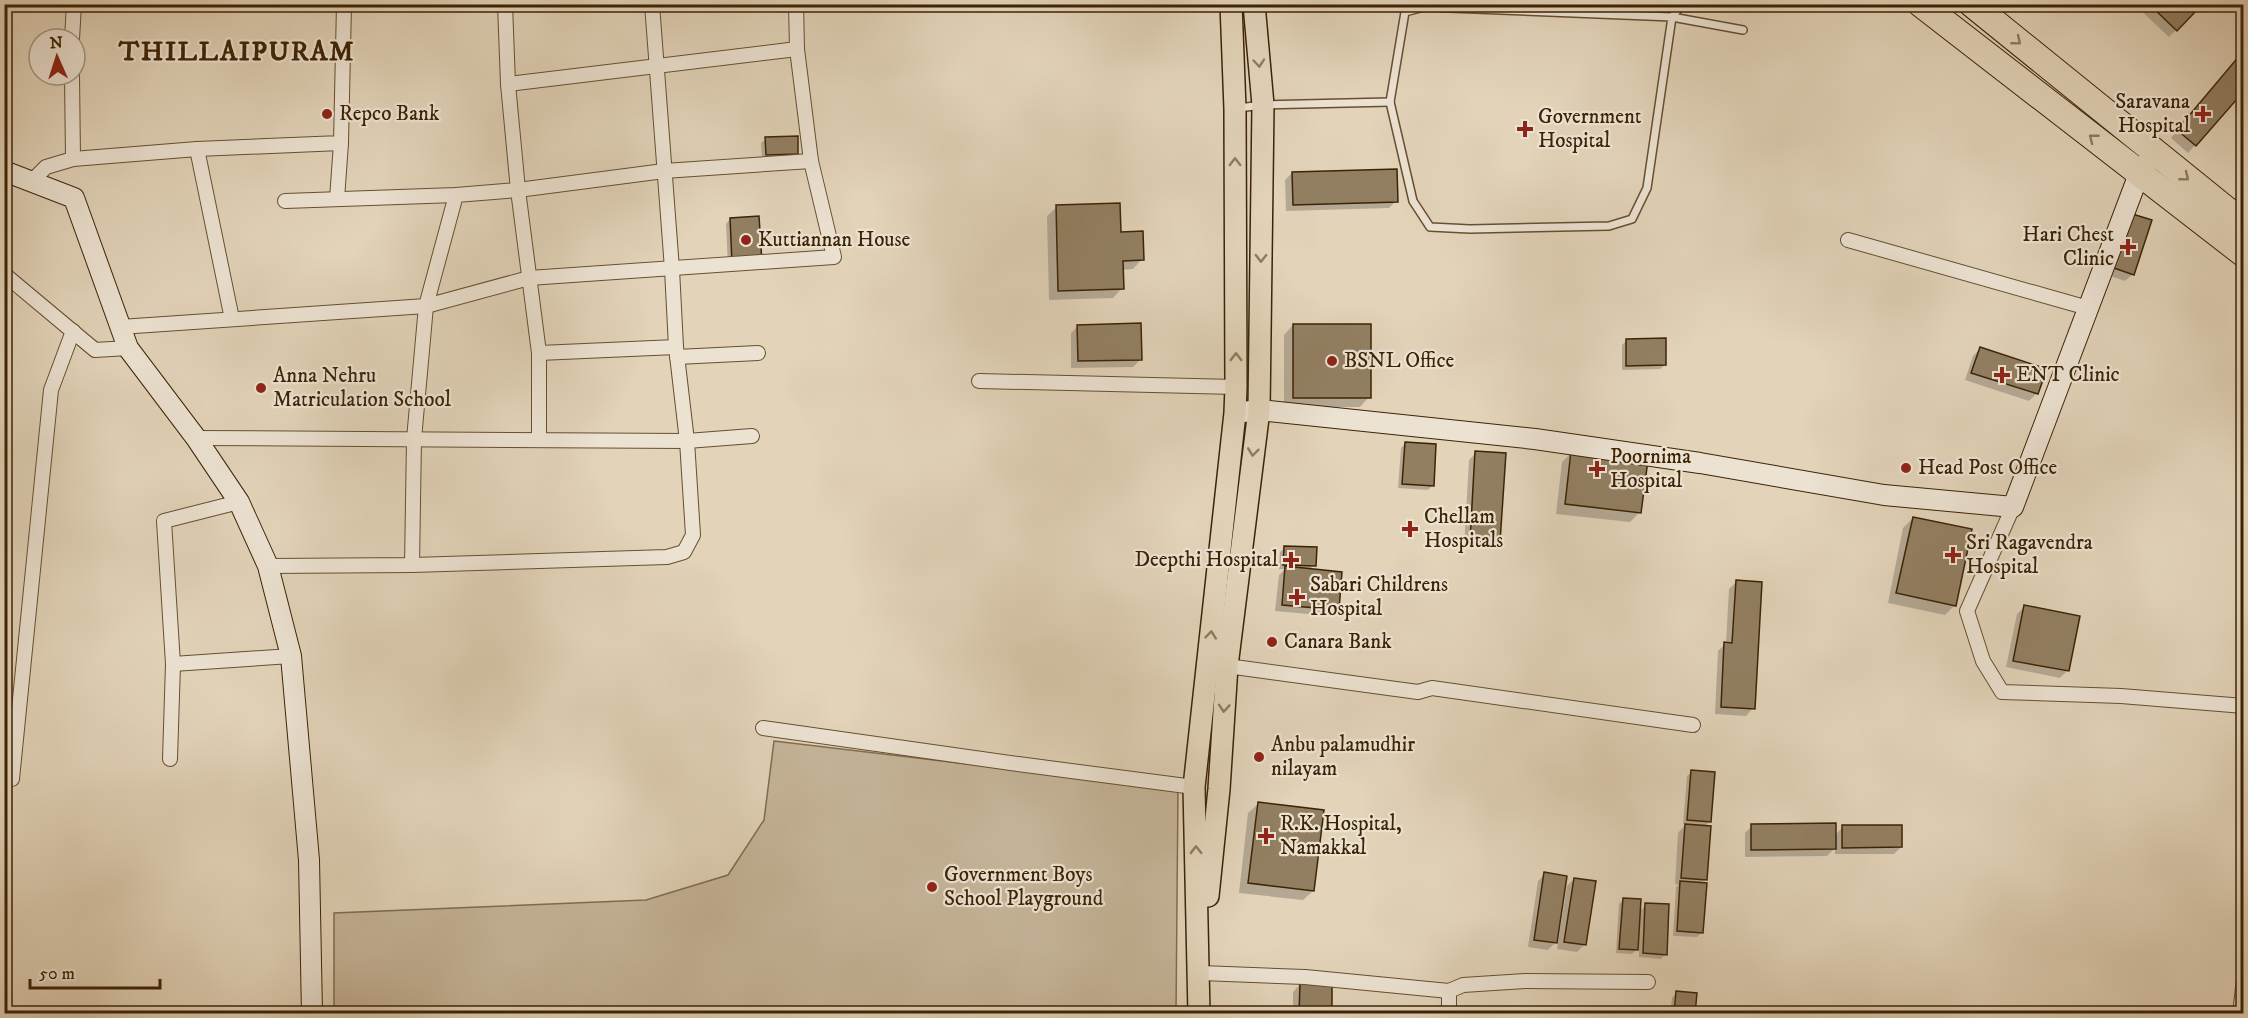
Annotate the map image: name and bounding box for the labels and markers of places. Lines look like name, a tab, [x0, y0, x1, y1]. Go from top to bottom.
place label: Saravana Hospital	[2115, 89, 2191, 139]
place label: Repco Bank	[339, 101, 440, 127]
place label: Government Hospital	[1538, 104, 1642, 154]
marker: Saravana Hospital	[2194, 105, 2212, 123]
marker: Repco Bank	[320, 107, 334, 121]
marker: Government Hospital	[1516, 120, 1534, 138]
place label: Hari Chest Clinic	[2022, 222, 2114, 272]
place label: Kuttiannan House	[758, 227, 911, 253]
marker: Kuttiannan House	[739, 233, 753, 247]
marker: Hari Chest Clinic	[2119, 238, 2137, 256]
place label: BSNL Office	[1344, 348, 1454, 374]
marker: BSNL Office	[1325, 354, 1339, 368]
place label: ENT Clinic	[2016, 362, 2120, 388]
place label: Anna Nehru Matriculation School	[273, 363, 452, 413]
marker: ENT Clinic	[1993, 366, 2011, 384]
marker: Anna Nehru Matriculation School	[254, 381, 268, 395]
place label: Poornima Hospital	[1610, 444, 1691, 494]
place label: Head Post Office	[1918, 455, 2057, 481]
marker: Poornima Hospital	[1588, 460, 1606, 478]
marker: Head Post Office	[1899, 461, 1913, 475]
place label: Chellam Hospitals	[1424, 504, 1503, 554]
marker: Chellam Hospitals	[1401, 520, 1419, 538]
place label: Sri Ragavendra Hospital	[1966, 530, 2093, 580]
marker: Sri Ragavendra Hospital	[1944, 546, 1962, 564]
place label: Deepthi Hospital	[1134, 547, 1279, 573]
marker: Deepthi Hospital	[1282, 551, 1300, 569]
place label: Sabari Childrens Hospital	[1310, 572, 1448, 622]
marker: Sabari Childrens Hospital	[1288, 588, 1306, 606]
place label: Canara Bank	[1284, 629, 1392, 655]
marker: Canara Bank	[1265, 635, 1279, 649]
place label: Anbu palamudhir nilayam	[1271, 732, 1415, 782]
marker: Anbu palamudhir nilayam	[1252, 750, 1266, 764]
place label: R.K. Hospital, Namakkal	[1280, 811, 1402, 861]
marker: R.K. Hospital, Namakkal	[1257, 827, 1275, 845]
place label: Government Boys School Playground	[944, 862, 1104, 912]
marker: Government Boys School Playground	[925, 880, 939, 894]

